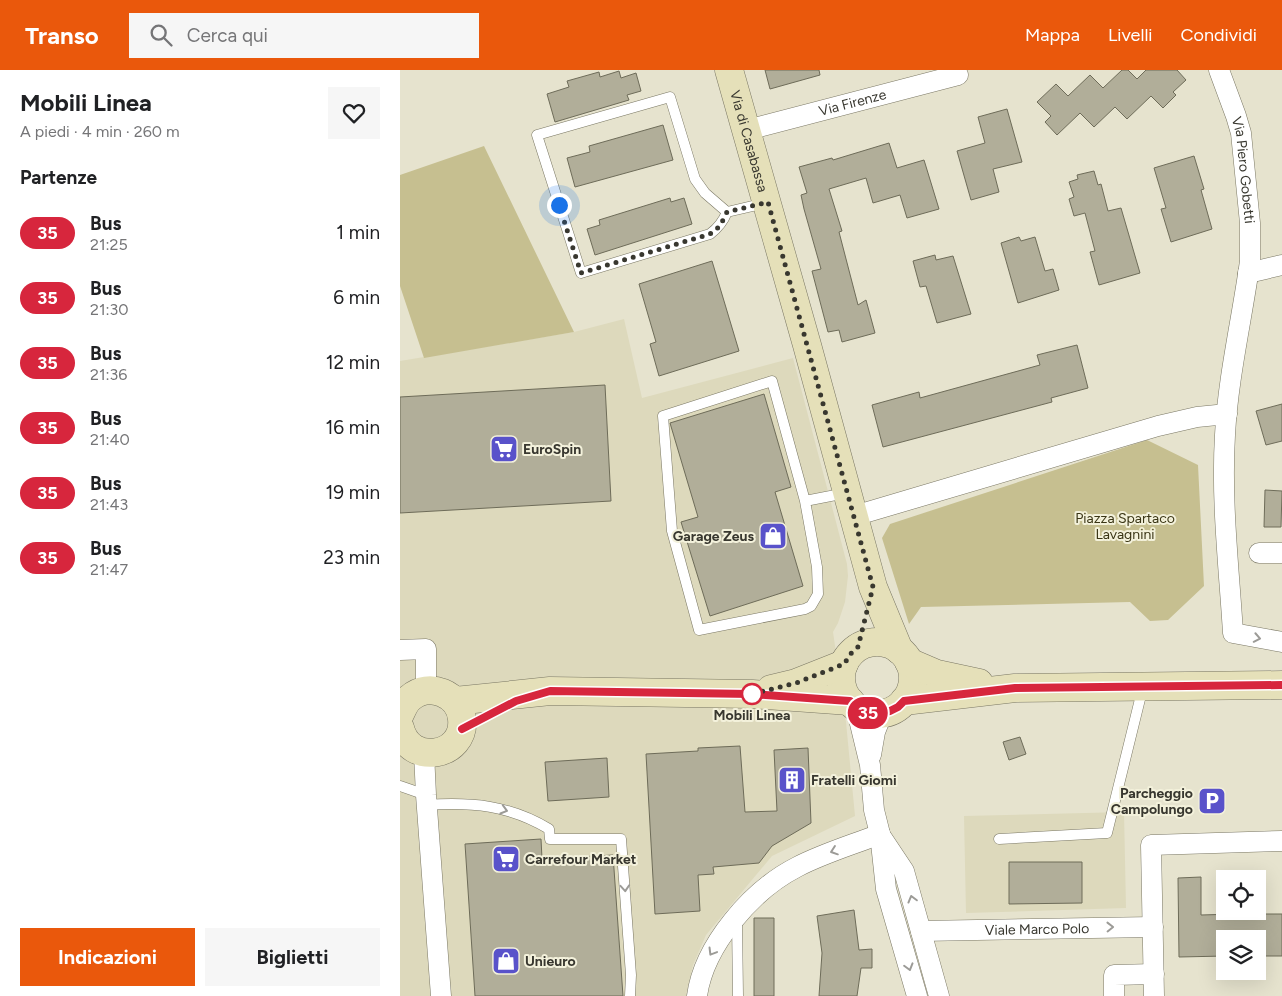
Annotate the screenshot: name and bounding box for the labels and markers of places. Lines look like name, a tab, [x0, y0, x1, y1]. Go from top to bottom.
supermarket icon: EuroSpin	[489, 434, 519, 464]
place label: EuroSpin	[523, 441, 581, 458]
shop icon: Garage Zeus	[758, 521, 788, 551]
place label: Garage Zeus	[673, 528, 754, 545]
marker: Mobili Linea	[741, 683, 763, 705]
place label: Mobili Linea	[714, 707, 790, 724]
building icon: Fratelli Giomi	[777, 765, 807, 795]
place label: Fratelli Giomi	[811, 772, 897, 789]
place label: Parcheggio Campolungo	[1111, 785, 1193, 818]
parking icon: Parcheggio Campolungo	[1197, 786, 1227, 816]
supermarket icon: Carrefour Market	[491, 844, 521, 874]
place label: Carrefour Market	[525, 851, 637, 868]
shop icon: Unieuro	[491, 946, 521, 976]
place label: Unieuro	[525, 953, 576, 970]

